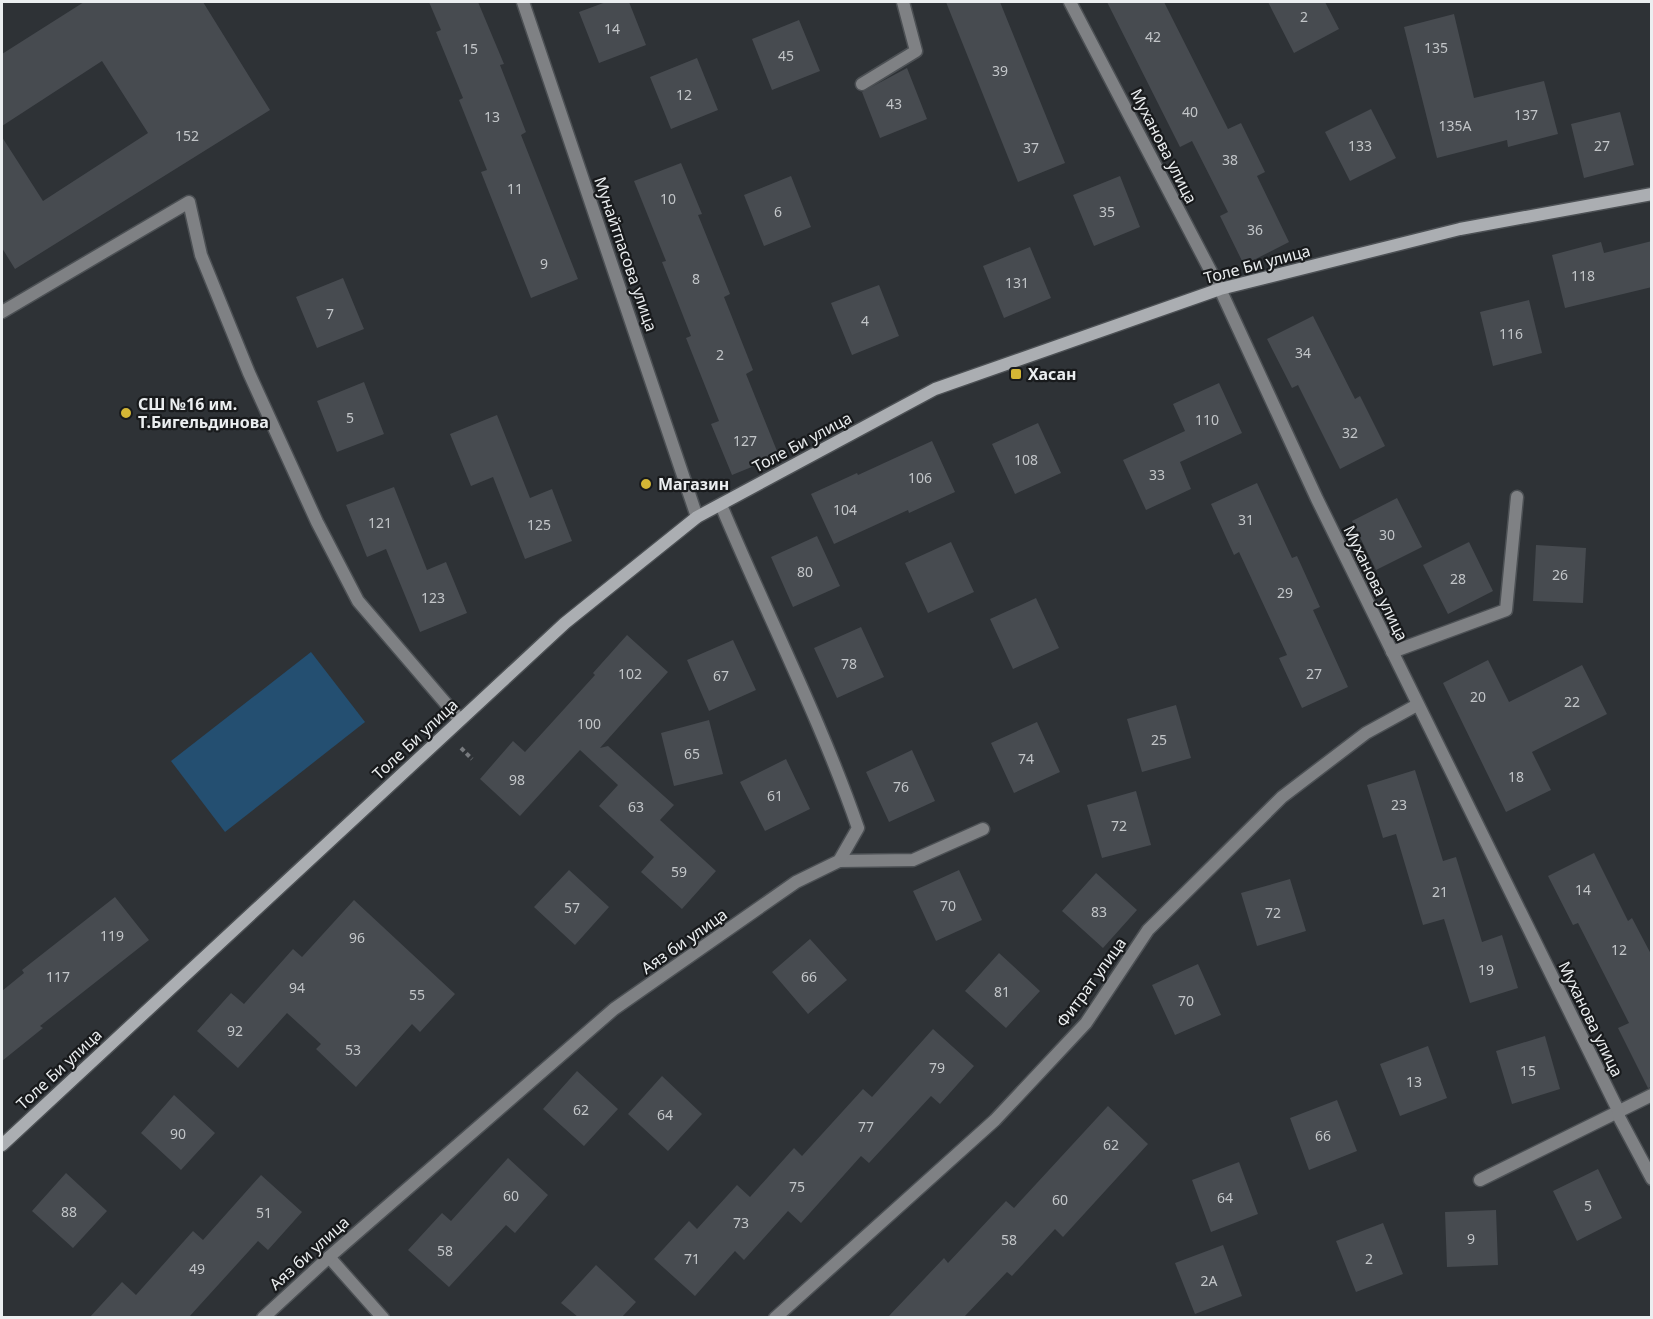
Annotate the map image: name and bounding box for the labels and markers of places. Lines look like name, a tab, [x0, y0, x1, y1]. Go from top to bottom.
place label: Хасан	[1028, 363, 1076, 385]
marker: Хасан	[1009, 367, 1023, 381]
place label: СШ №16 им. Т.Бигельдинова	[138, 393, 269, 433]
marker: СШ №16 им. Т.Бигельдинова	[119, 406, 133, 420]
place label: Магазин	[658, 473, 729, 495]
marker: Магазин	[639, 477, 653, 491]

